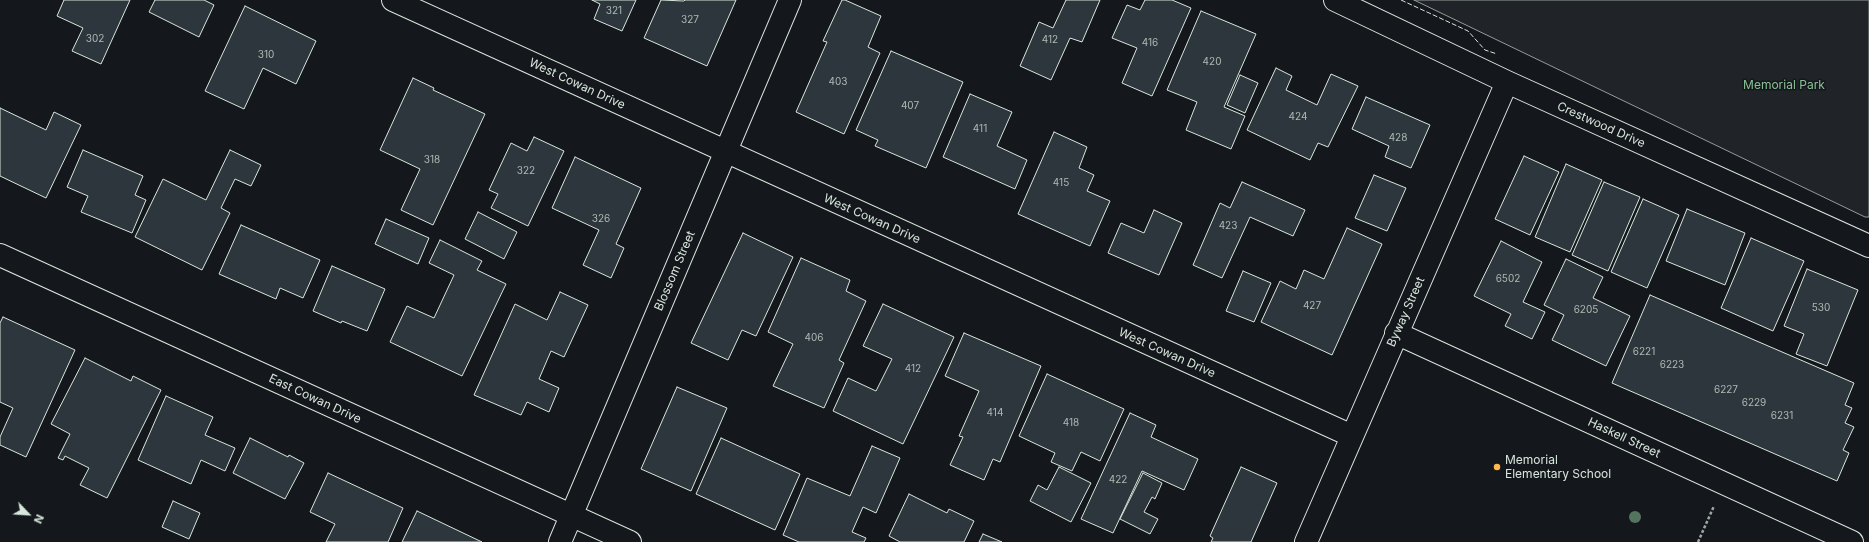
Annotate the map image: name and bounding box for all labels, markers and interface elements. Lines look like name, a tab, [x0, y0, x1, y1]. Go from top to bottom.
house number: 321	[606, 5, 622, 17]
house number: 327	[681, 14, 699, 26]
house number: 302	[86, 33, 104, 45]
house number: 412	[1042, 34, 1058, 46]
house number: 416	[1142, 37, 1158, 49]
house number: 310	[258, 49, 274, 61]
street label: West Cowan Drive	[527, 55, 627, 113]
house number: 420	[1203, 56, 1221, 68]
house number: 403	[829, 76, 847, 88]
park label: Memorial Park	[1743, 78, 1825, 92]
street label: Crestwood Drive	[1555, 99, 1647, 151]
house number: 407	[901, 100, 919, 112]
house number: 424	[1289, 111, 1307, 123]
house number: 411	[973, 123, 987, 135]
house number: 428	[1389, 132, 1407, 144]
house number: 318	[424, 154, 440, 166]
house number: 322	[517, 165, 535, 177]
house number: 415	[1053, 177, 1069, 189]
street label: West Cowan Drive	[821, 191, 923, 247]
house number: 326	[592, 213, 610, 225]
house number: 423	[1219, 220, 1237, 232]
street label: Blossom Street	[652, 229, 698, 313]
house number: 6502	[1496, 273, 1520, 285]
street label: Byway Street	[1384, 275, 1428, 349]
house number: 427	[1303, 300, 1321, 312]
house number: 530	[1812, 302, 1830, 314]
house number: 6205	[1574, 304, 1598, 316]
street label: West Cowan Drive	[1116, 325, 1218, 381]
house number: 406	[805, 332, 823, 344]
house number: 6221	[1633, 346, 1655, 358]
house number: 6223	[1660, 359, 1684, 371]
house number: 412	[905, 363, 921, 375]
street label: East Cowan Drive	[267, 371, 363, 427]
house number: 6227	[1714, 384, 1738, 396]
house number: 6229	[1742, 397, 1766, 409]
house number: 414	[987, 407, 1003, 419]
house number: 6231	[1771, 410, 1793, 422]
street label: Haskell Street	[1585, 415, 1663, 461]
house number: 418	[1063, 417, 1079, 429]
place label: Memorial Elementary School	[1505, 453, 1611, 481]
marker: Memorial Elementary School	[1492, 462, 1502, 472]
house number: 422	[1109, 474, 1127, 486]
north arrow	[8, 494, 48, 534]
text: N	[31, 512, 47, 526]

